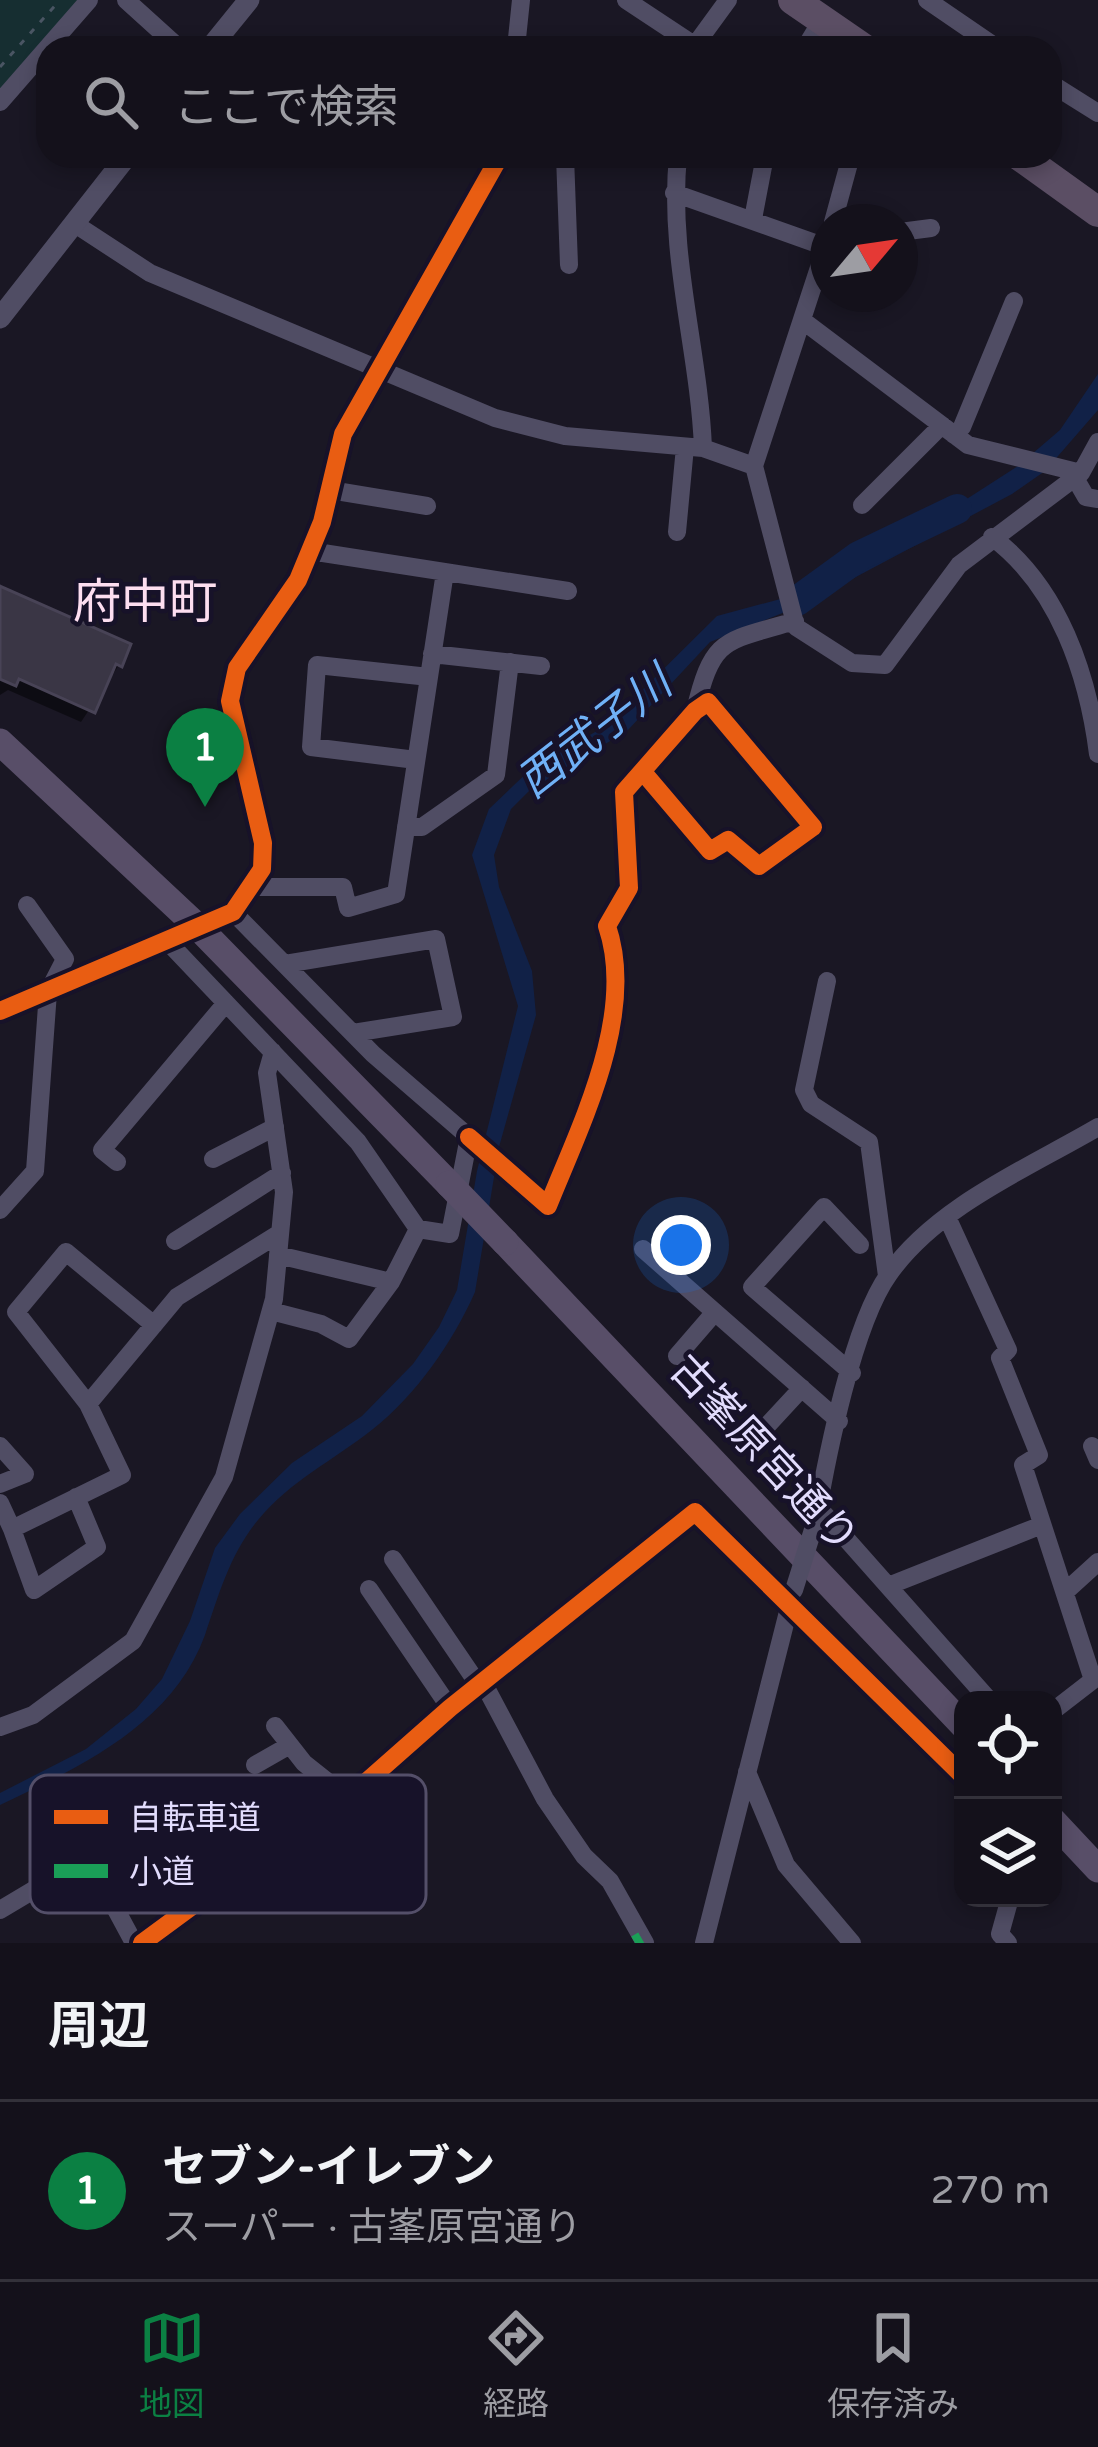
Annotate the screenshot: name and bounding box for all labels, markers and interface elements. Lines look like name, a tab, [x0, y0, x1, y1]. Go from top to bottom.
search box	[36, 36, 1062, 168]
icon: search	[78, 69, 144, 135]
text: ここで検索	[174, 81, 399, 135]
north arrow	[810, 204, 918, 312]
district label: 府中町	[73, 574, 217, 632]
water label: 西武子川	[507, 654, 686, 810]
pin: 1	[166, 708, 244, 807]
your location	[651, 1215, 711, 1275]
street label: 古峯原宮通り	[659, 1344, 869, 1564]
map controls	[954, 1691, 1062, 1907]
button: locate	[954, 1691, 1062, 1799]
legend	[30, 1775, 426, 1913]
text: 自転車道	[129, 1799, 261, 1838]
button: layers	[954, 1799, 1062, 1907]
text: 小道	[129, 1853, 195, 1892]
text: 周辺	[48, 1996, 150, 2058]
text: セブン-イレブン	[162, 2141, 495, 2195]
text: 1	[75, 2167, 99, 2214]
text: 270 m	[931, 2167, 1050, 2214]
text: スーパー · 古峯原宮通り	[162, 2204, 582, 2251]
tab: 地図	[139, 2305, 205, 2425]
tab: 経路	[483, 2305, 549, 2425]
tab: 保存済み	[827, 2305, 959, 2425]

